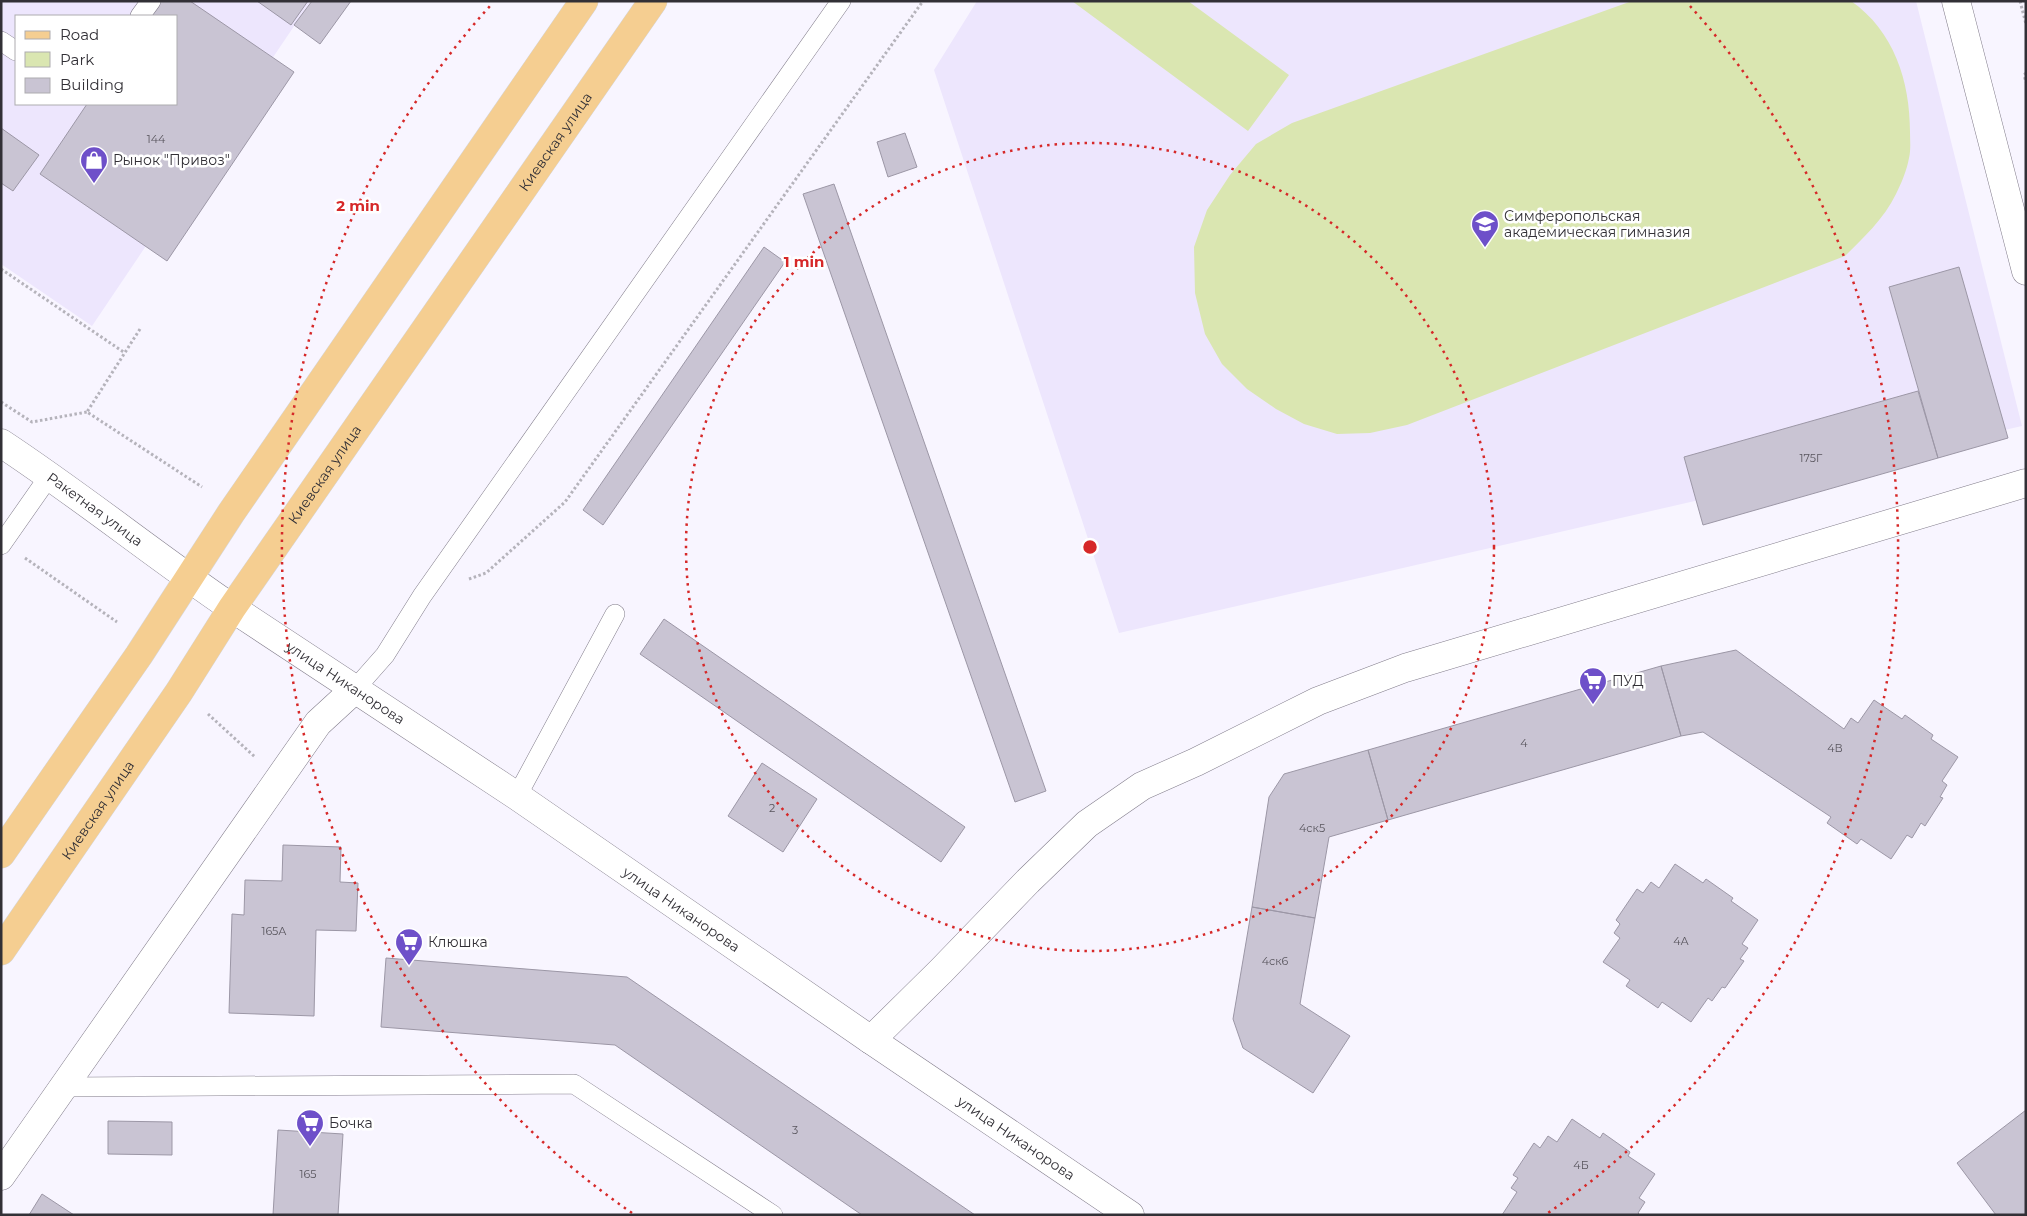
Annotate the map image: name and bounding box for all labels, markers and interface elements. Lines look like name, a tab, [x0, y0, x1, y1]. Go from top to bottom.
legend	[15, 15, 178, 105]
text: Road	[60, 25, 99, 44]
text: Park	[60, 50, 94, 69]
text: Building	[60, 75, 124, 94]
street label: Киевская улица	[515, 89, 596, 195]
house number: 144	[147, 132, 166, 146]
shop icon: Рынок "Привоз"	[79, 145, 109, 184]
place label: Рынок "Привоз"	[113, 151, 230, 169]
text: 2 min	[336, 196, 380, 215]
place label: Симферопольская академическая гимназия	[1504, 207, 1691, 241]
school or university icon: Симферопольская академическая гимназия	[1470, 209, 1500, 248]
text: 1 min	[784, 252, 824, 271]
street label: Киевская улица	[284, 422, 365, 528]
house number: 175Г	[1800, 451, 1823, 465]
street label: Ракетная улица	[44, 468, 146, 550]
centre of rings	[1081, 538, 1099, 556]
street label: улица Никанорова	[282, 637, 408, 728]
supermarket icon: ПУД	[1578, 666, 1608, 705]
place label: ПУД	[1612, 672, 1644, 690]
house number: 4	[1520, 736, 1528, 750]
house number: 4В	[1827, 741, 1843, 755]
street label: Киевская улица	[57, 757, 138, 863]
house number: 2	[769, 801, 775, 815]
house number: 4ск5	[1299, 821, 1325, 835]
street label: улица Никанорова	[618, 862, 743, 956]
house number: 165А	[261, 924, 287, 938]
supermarket icon: Клюшка	[394, 927, 424, 966]
place label: Клюшка	[428, 933, 488, 951]
house number: 4А	[1673, 934, 1690, 948]
house number: 4ск6	[1262, 954, 1289, 968]
street label: улица Никанорова	[953, 1091, 1078, 1184]
supermarket icon: Бочка	[295, 1108, 325, 1147]
place label: Бочка	[329, 1114, 373, 1132]
house number: 3	[792, 1123, 798, 1137]
house number: 4Б	[1573, 1158, 1589, 1172]
house number: 165	[300, 1167, 316, 1181]

